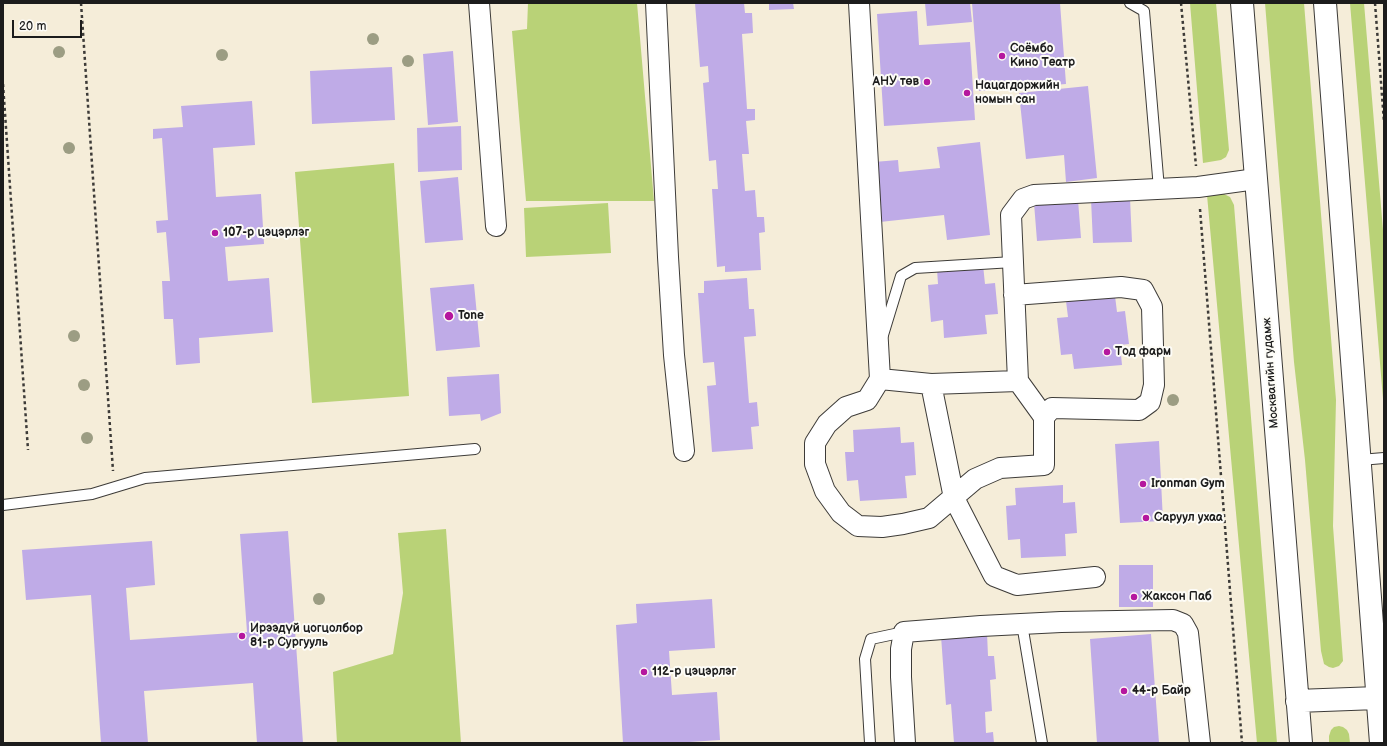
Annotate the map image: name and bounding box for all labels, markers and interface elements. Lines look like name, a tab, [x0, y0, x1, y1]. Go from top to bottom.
scale bar	[14, 12, 84, 38]
text: 20 m	[19, 19, 46, 34]
place label: Соёмбо Кино Театр	[1010, 42, 1075, 70]
marker: Соёмбо Кино Театр	[997, 51, 1007, 61]
place label: АНУ төв	[873, 75, 919, 89]
marker: АНУ төв	[922, 77, 932, 87]
place label: Нацагдоржийн номын сан	[975, 79, 1060, 107]
marker: Нацагдоржийн номын сан	[962, 88, 972, 98]
place label: 107-р цэцэрлэг	[223, 226, 309, 240]
marker: 107-р цэцэрлэг	[210, 228, 220, 238]
place label: Tone	[458, 309, 484, 323]
marker: Tone	[443, 310, 455, 322]
street label: Москвагийн гудамж	[1260, 317, 1282, 429]
place label: Тод фарм	[1115, 345, 1171, 359]
marker: Тод фарм	[1102, 347, 1112, 357]
place label: Ironman Gym	[1151, 477, 1225, 491]
marker: Ironman Gym	[1138, 479, 1148, 489]
place label: Саруул ухаа	[1154, 511, 1223, 525]
marker: Саруул ухаа	[1141, 513, 1151, 523]
place label: Жаксон Паб	[1142, 590, 1212, 604]
marker: Жаксон Паб	[1129, 592, 1139, 602]
place label: Ирээдүй цогцолбор 81-р Сургууль	[250, 622, 363, 650]
marker: Ирээдүй цогцолбор 81-р Сургууль	[237, 631, 247, 641]
place label: 112-р цэцэрлэг	[652, 665, 736, 679]
marker: 112-р цэцэрлэг	[639, 667, 649, 677]
place label: 44-р Байр	[1132, 684, 1191, 698]
marker: 44-р Байр	[1119, 686, 1129, 696]

